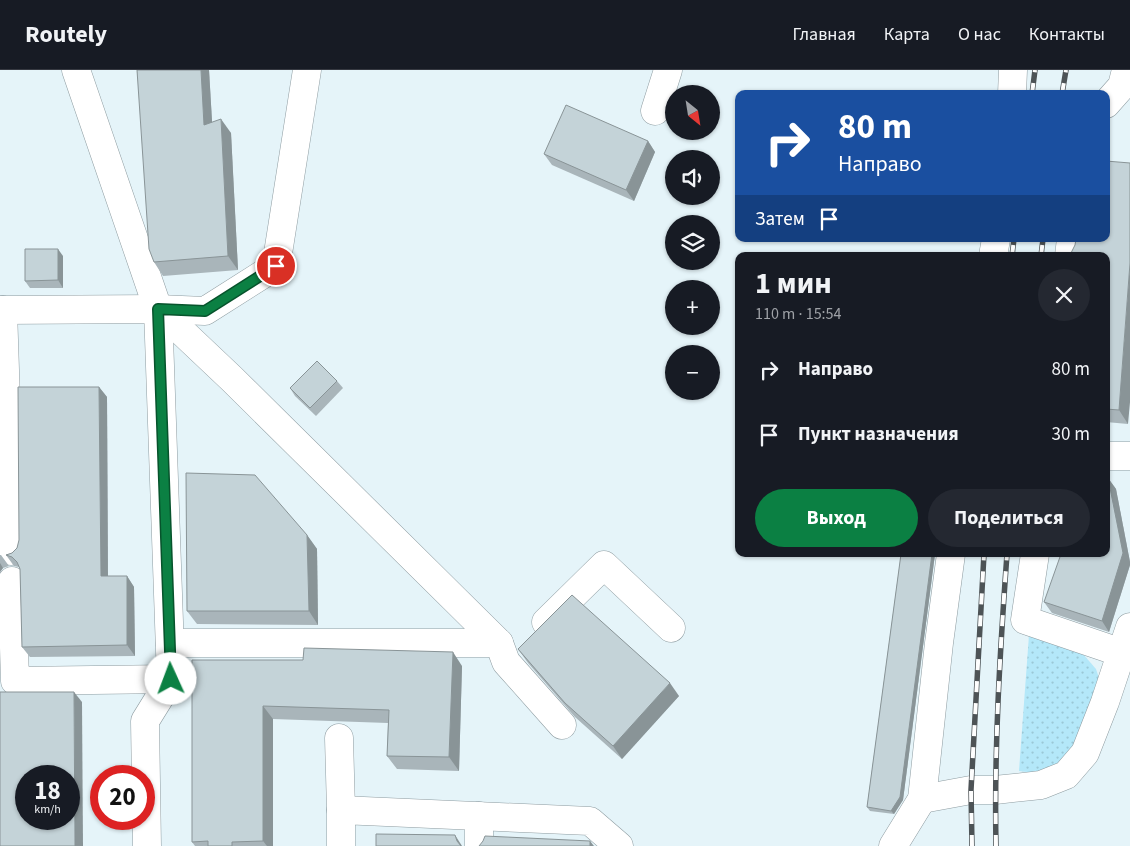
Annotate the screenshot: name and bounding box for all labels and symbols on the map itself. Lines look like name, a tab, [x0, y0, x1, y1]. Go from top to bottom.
north arrow	[665, 85, 720, 140]
pin	[255, 245, 297, 287]
position arrow	[144, 652, 196, 704]
speed limit sign: 20	[90, 765, 155, 830]

